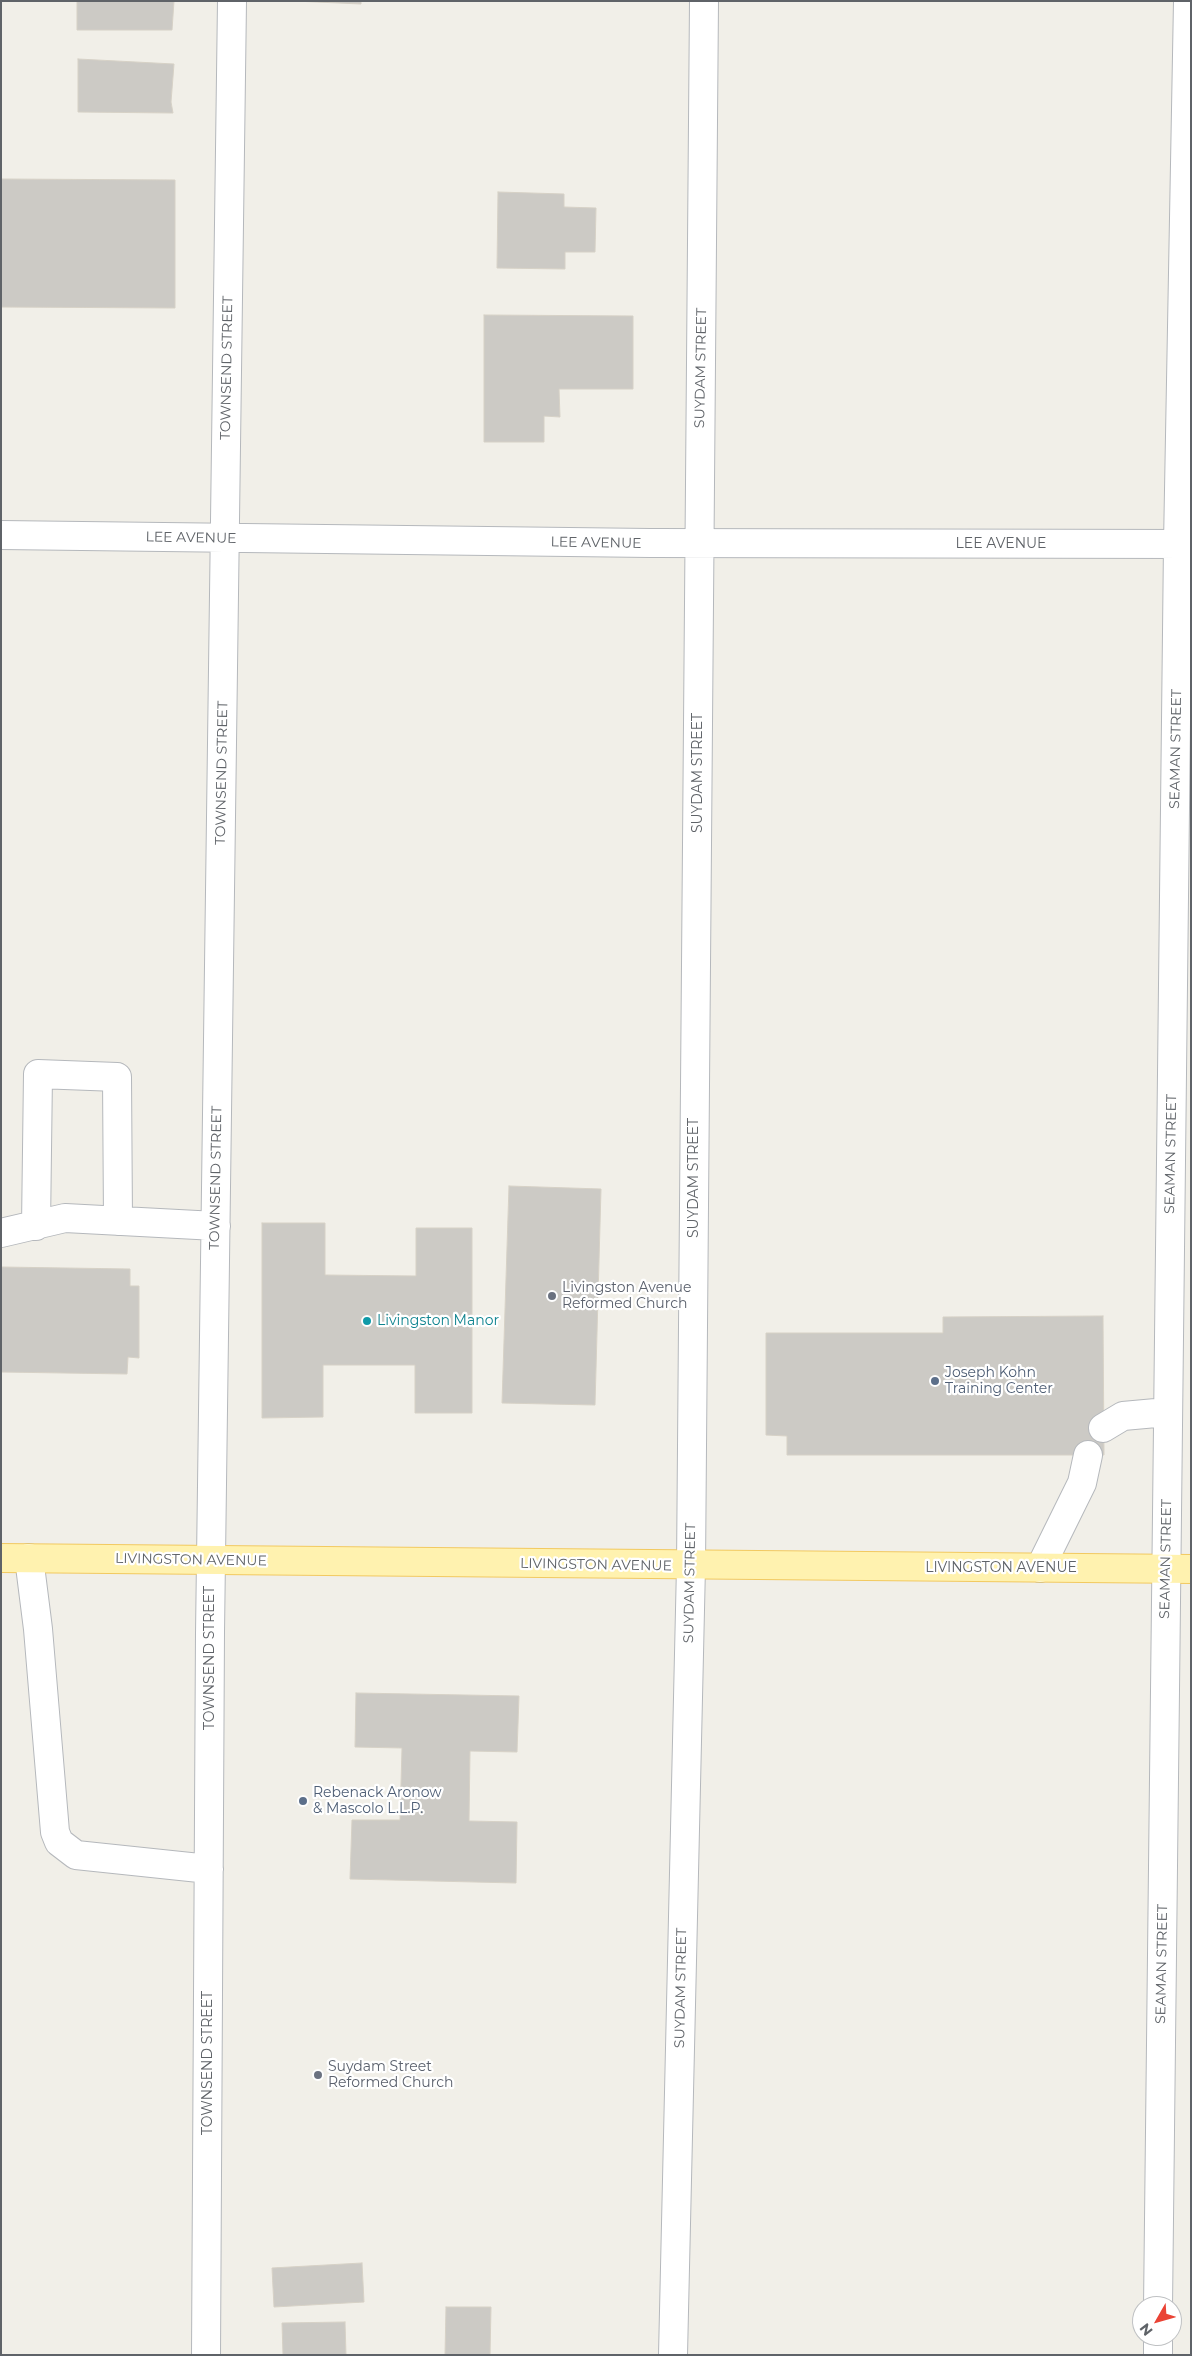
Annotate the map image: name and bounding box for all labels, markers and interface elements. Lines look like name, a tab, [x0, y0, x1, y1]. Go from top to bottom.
street label: TOWNSEND STREET	[217, 296, 237, 440]
street label: SUYDAM STREET	[692, 308, 710, 428]
street label: LEE AVENUE	[145, 529, 237, 547]
street label: LEE AVENUE	[550, 534, 642, 552]
street label: LEE AVENUE	[956, 536, 1046, 552]
street label: SEAMAN STREET	[1167, 689, 1185, 809]
street label: TOWNSEND STREET	[212, 701, 232, 845]
street label: SUYDAM STREET	[690, 713, 706, 833]
street label: SEAMAN STREET	[1162, 1094, 1180, 1214]
street label: TOWNSEND STREET	[206, 1106, 226, 1250]
street label: SUYDAM STREET	[686, 1118, 702, 1238]
place label: Livingston Avenue Reformed Church	[562, 1280, 691, 1312]
marker: Livingston Avenue Reformed Church	[546, 1290, 558, 1302]
place label: Livingston Manor	[377, 1313, 499, 1329]
marker: Livingston Manor	[361, 1315, 373, 1327]
place label: Joseph Kohn Training Center	[945, 1365, 1053, 1398]
marker: Joseph Kohn Training Center	[929, 1375, 941, 1387]
street label: SEAMAN STREET	[1157, 1499, 1175, 1619]
street label: SUYDAM STREET	[681, 1523, 699, 1643]
street label: LIVINGSTON AVENUE	[115, 1550, 267, 1570]
street label: LIVINGSTON AVENUE	[520, 1555, 672, 1575]
street label: LIVINGSTON AVENUE	[925, 1560, 1077, 1576]
street label: TOWNSEND STREET	[202, 1586, 218, 1730]
place label: Rebenack Aronow & Mascolo L.L.P.	[313, 1785, 442, 1818]
marker: Rebenack Aronow & Mascolo L.L.P.	[297, 1795, 309, 1807]
street label: SEAMAN STREET	[1153, 1904, 1171, 2024]
street label: SUYDAM STREET	[672, 1928, 690, 2048]
street label: TOWNSEND STREET	[200, 1991, 216, 2135]
place label: Suydam Street Reformed Church	[328, 2059, 453, 2092]
marker: Suydam Street Reformed Church	[312, 2069, 324, 2081]
north arrow	[1132, 2296, 1182, 2346]
text: N	[1135, 2320, 1157, 2340]

